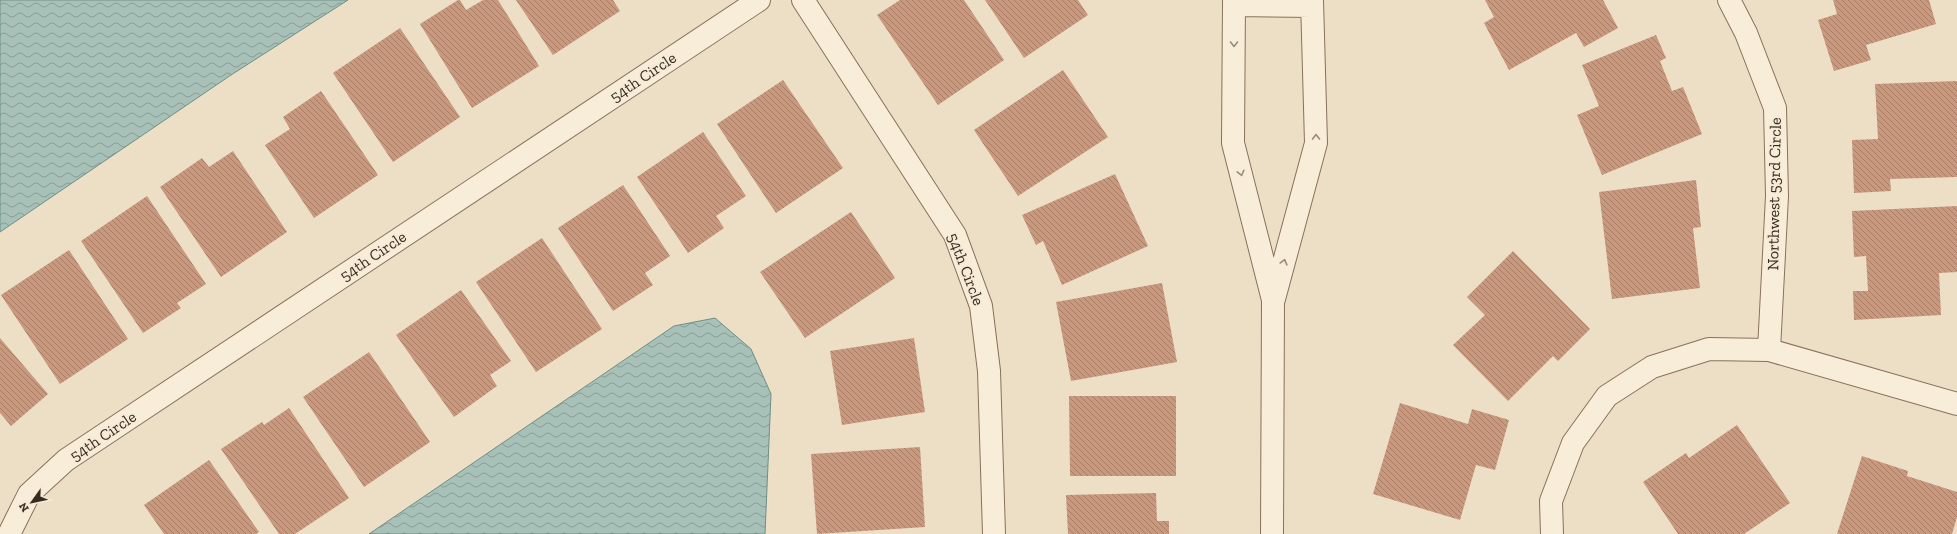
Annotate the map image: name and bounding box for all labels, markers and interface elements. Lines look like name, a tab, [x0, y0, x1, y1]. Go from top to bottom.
one-way arrow	[1230, 41, 1238, 47]
street label: 54th Circle	[606, 48, 680, 106]
street label: Northwest 53rd Circle	[1763, 117, 1785, 271]
one-way arrow	[1312, 134, 1320, 140]
one-way arrow	[1236, 169, 1245, 176]
street label: 54th Circle	[336, 227, 410, 285]
street label: 54th Circle	[944, 230, 988, 308]
one-way arrow	[1279, 259, 1288, 266]
street label: 54th Circle	[66, 407, 140, 465]
north arrow	[12, 482, 52, 522]
text: N	[16, 500, 32, 514]

